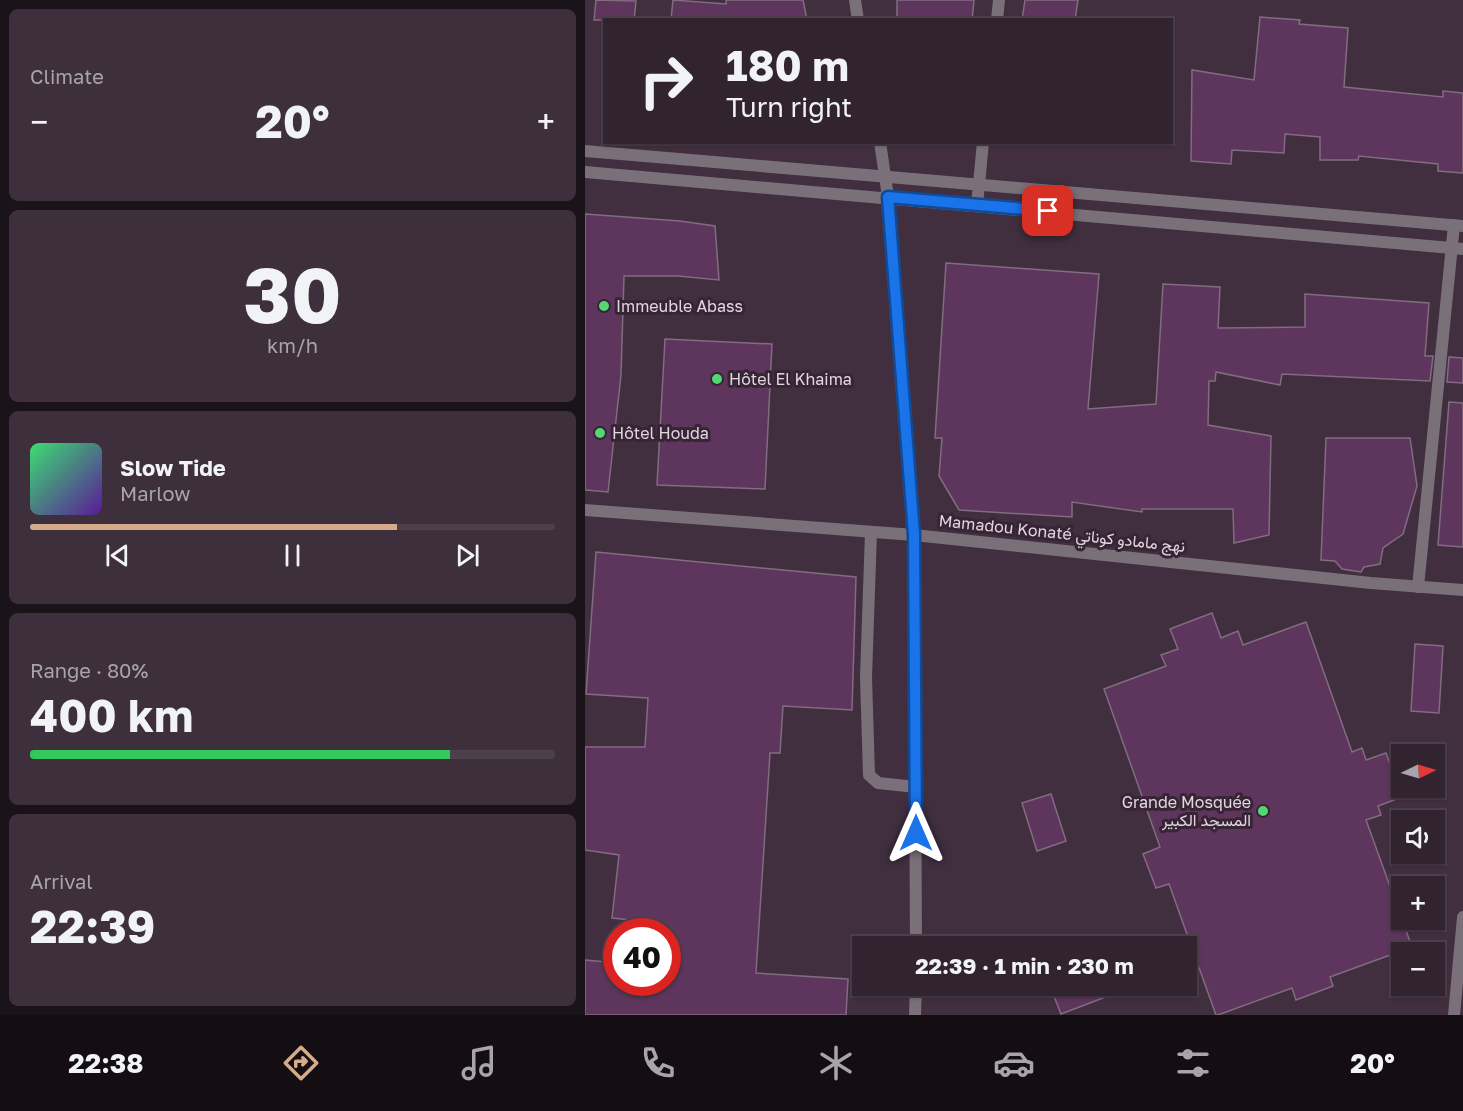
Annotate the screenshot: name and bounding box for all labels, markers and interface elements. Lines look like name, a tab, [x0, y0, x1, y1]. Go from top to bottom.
text: 180 m	[726, 40, 849, 90]
icon: right	[627, 42, 705, 120]
text: Climate	[30, 64, 104, 88]
text: Turn right	[726, 91, 852, 123]
text: 20°	[255, 94, 330, 148]
text: −	[30, 102, 48, 141]
text: +	[537, 102, 555, 141]
pin	[1022, 185, 1073, 236]
icon: arrive	[1031, 194, 1064, 227]
text: 30	[243, 247, 342, 340]
place label: Immeuble Abass	[616, 296, 743, 316]
marker: Immeuble Abass	[597, 299, 611, 313]
text: km/h	[267, 333, 318, 357]
place label: Hôtel El Khaima	[729, 369, 852, 389]
marker: Hôtel El Khaima	[710, 372, 724, 386]
place label: Hôtel Houda	[612, 423, 709, 443]
marker: Hôtel Houda	[593, 426, 607, 440]
text: Slow Tide	[120, 454, 226, 481]
text: Marlow	[120, 481, 191, 505]
street label: Mamadou Konaté نهج مامادو كوناتي	[937, 510, 1186, 560]
icon: previous	[101, 539, 134, 572]
icon: pause	[276, 539, 309, 572]
icon: next	[451, 539, 484, 572]
text: Range · 80%	[30, 658, 148, 682]
text: 400 km	[30, 688, 193, 742]
north arrow	[1391, 744, 1445, 798]
map controls	[1391, 744, 1445, 996]
place label: Grande Mosquée المسجد الكبير	[1122, 792, 1251, 831]
position arrow	[884, 801, 948, 865]
marker: Grande Mosquée المسجد الكبير	[1256, 804, 1270, 818]
button: sound	[1391, 810, 1445, 864]
text: Arrival	[30, 869, 93, 893]
button: +	[1391, 876, 1445, 930]
text: 22:39	[30, 899, 155, 953]
speed limit sign: 40	[603, 918, 681, 996]
button: −	[1391, 942, 1445, 996]
text: 22:39 · 1 min · 230 m	[915, 952, 1134, 979]
icon: directions	[280, 1042, 322, 1084]
icon: music	[458, 1042, 500, 1084]
icon: phone	[637, 1042, 679, 1084]
icon: climate	[815, 1042, 857, 1084]
icon: car	[993, 1042, 1035, 1084]
icon: filters	[1172, 1042, 1214, 1084]
text: 22:38	[68, 1047, 144, 1079]
text: 20°	[1350, 1047, 1395, 1079]

